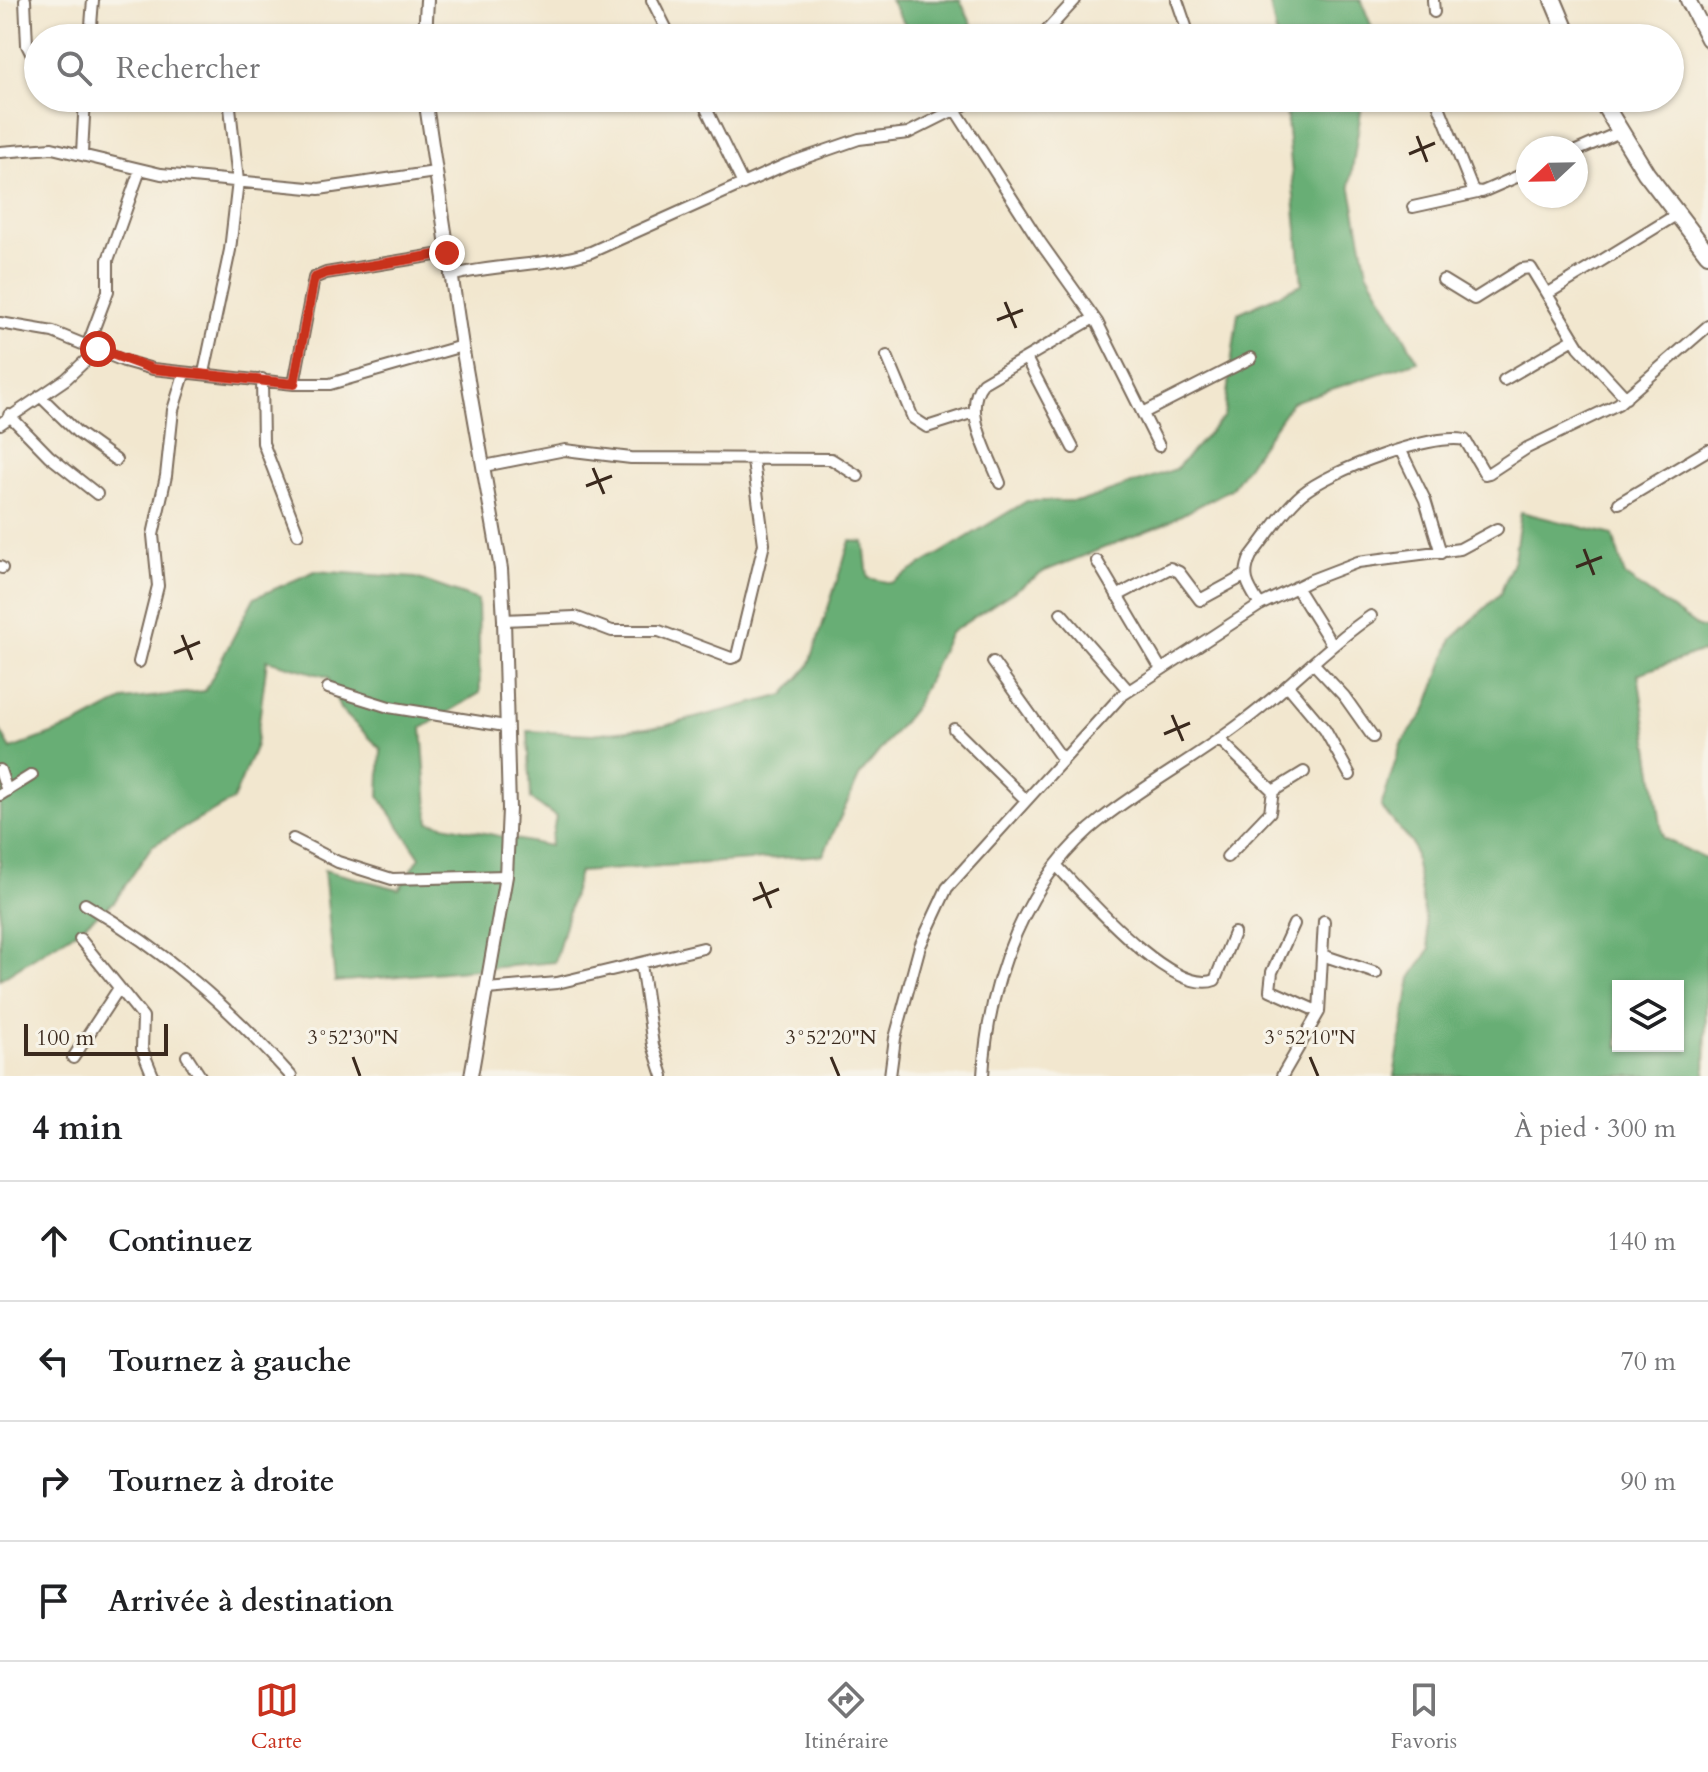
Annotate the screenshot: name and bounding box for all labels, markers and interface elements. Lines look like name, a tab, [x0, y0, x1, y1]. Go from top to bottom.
search box	[24, 24, 1684, 112]
icon: search	[52, 46, 96, 90]
text: Rechercher	[116, 48, 260, 89]
north arrow	[1516, 136, 1588, 208]
route end	[429, 235, 465, 271]
route start	[80, 331, 116, 367]
map controls	[1612, 980, 1684, 1052]
button: layers	[1612, 980, 1684, 1052]
scale bar	[24, 1020, 168, 1056]
text: 100 m	[36, 1023, 94, 1053]
text: 3°52'30"N	[307, 1024, 399, 1051]
text: 3°52'20"N	[785, 1024, 877, 1051]
text: 3°52'10"N	[1264, 1024, 1356, 1051]
text: 4 min	[32, 1105, 123, 1151]
text: À pied · 300 m	[1514, 1111, 1676, 1146]
icon: ahead	[32, 1219, 76, 1263]
text: Continuez	[108, 1221, 252, 1262]
text: 140 m	[1607, 1224, 1676, 1259]
icon: left	[32, 1339, 76, 1383]
text: Tournez à gauche	[108, 1341, 352, 1382]
text: 70 m	[1620, 1344, 1676, 1379]
icon: right	[32, 1459, 76, 1503]
text: Tournez à droite	[108, 1461, 335, 1502]
text: 90 m	[1620, 1464, 1676, 1499]
icon: arrive	[32, 1579, 76, 1623]
text: Arrivée à destination	[108, 1581, 394, 1622]
tab: Carte	[251, 1678, 302, 1756]
tab: Itinéraire	[804, 1678, 889, 1756]
tab: Favoris	[1390, 1678, 1457, 1756]

